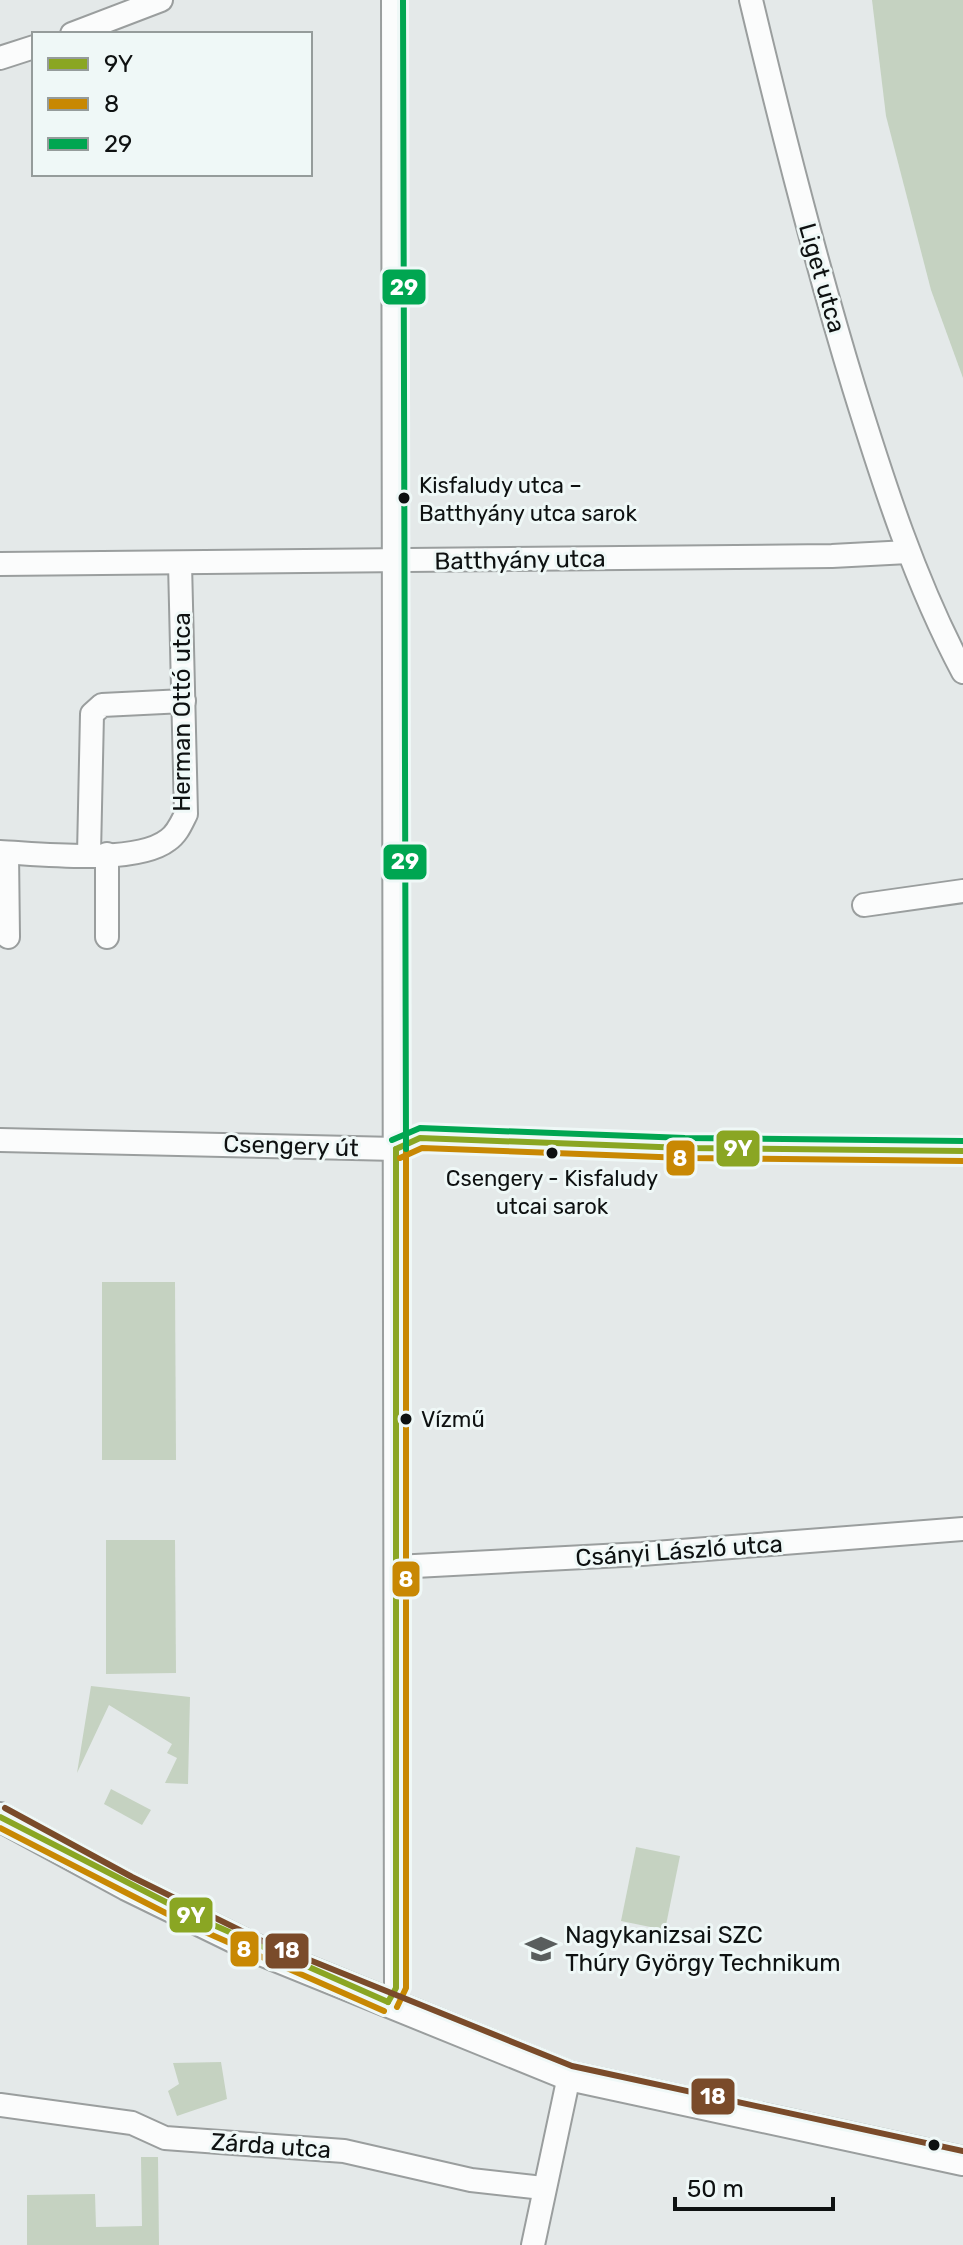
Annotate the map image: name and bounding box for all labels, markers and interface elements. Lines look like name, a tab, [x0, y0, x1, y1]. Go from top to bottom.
legend	[32, 32, 312, 176]
text: 9Y	[104, 50, 133, 78]
text: 8	[104, 90, 119, 118]
text: 29	[104, 130, 132, 158]
street label: Liget utca	[793, 220, 851, 336]
line badge: 29	[381, 268, 427, 306]
text: 29	[390, 274, 418, 301]
place label: Kisfaludy utca – Batthyány utca sarok	[419, 472, 637, 527]
marker: Kisfaludy utca – Batthyány utca sarok	[396, 490, 412, 506]
street label: Batthyány utca	[434, 545, 606, 575]
street label: Herman Ottó utca	[168, 612, 196, 812]
line badge: 29	[382, 843, 428, 881]
text: 29	[391, 848, 419, 875]
line badge: 9Y	[715, 1129, 761, 1168]
street label: Csengery út	[223, 1130, 359, 1162]
text: 9Y	[724, 1135, 752, 1162]
line badge: 8	[665, 1139, 696, 1177]
marker: Csengery - Kisfaludy utcai sarok	[544, 1145, 560, 1161]
text: 8	[673, 1145, 687, 1172]
place label: Csengery - Kisfaludy utcai sarok	[446, 1165, 658, 1220]
place label: Vízmű	[421, 1406, 485, 1433]
marker: Vízmű	[398, 1411, 414, 1427]
street label: Csányi László utca	[574, 1530, 784, 1572]
line badge: 8	[391, 1560, 421, 1598]
text: 8	[399, 1566, 413, 1593]
line badge: 9Y	[168, 1896, 214, 1934]
text: 9Y	[177, 1902, 205, 1929]
place label: Nagykanizsai SZC Thúry György Technikum	[565, 1921, 841, 1977]
line badge: 8	[229, 1930, 260, 1968]
line badge: 18	[264, 1932, 310, 1970]
school or university icon: Nagykanizsai SZC Thúry György Technikum	[524, 1932, 558, 1966]
text: 8	[237, 1936, 251, 1963]
text: 18	[274, 1937, 300, 1964]
line badge: 18	[690, 2077, 736, 2116]
text: 18	[700, 2083, 726, 2110]
street label: Zárda utca	[210, 2128, 332, 2164]
unlabelled marker	[926, 2137, 942, 2153]
scale bar	[675, 2161, 833, 2211]
text: 50 m	[687, 2175, 744, 2203]

